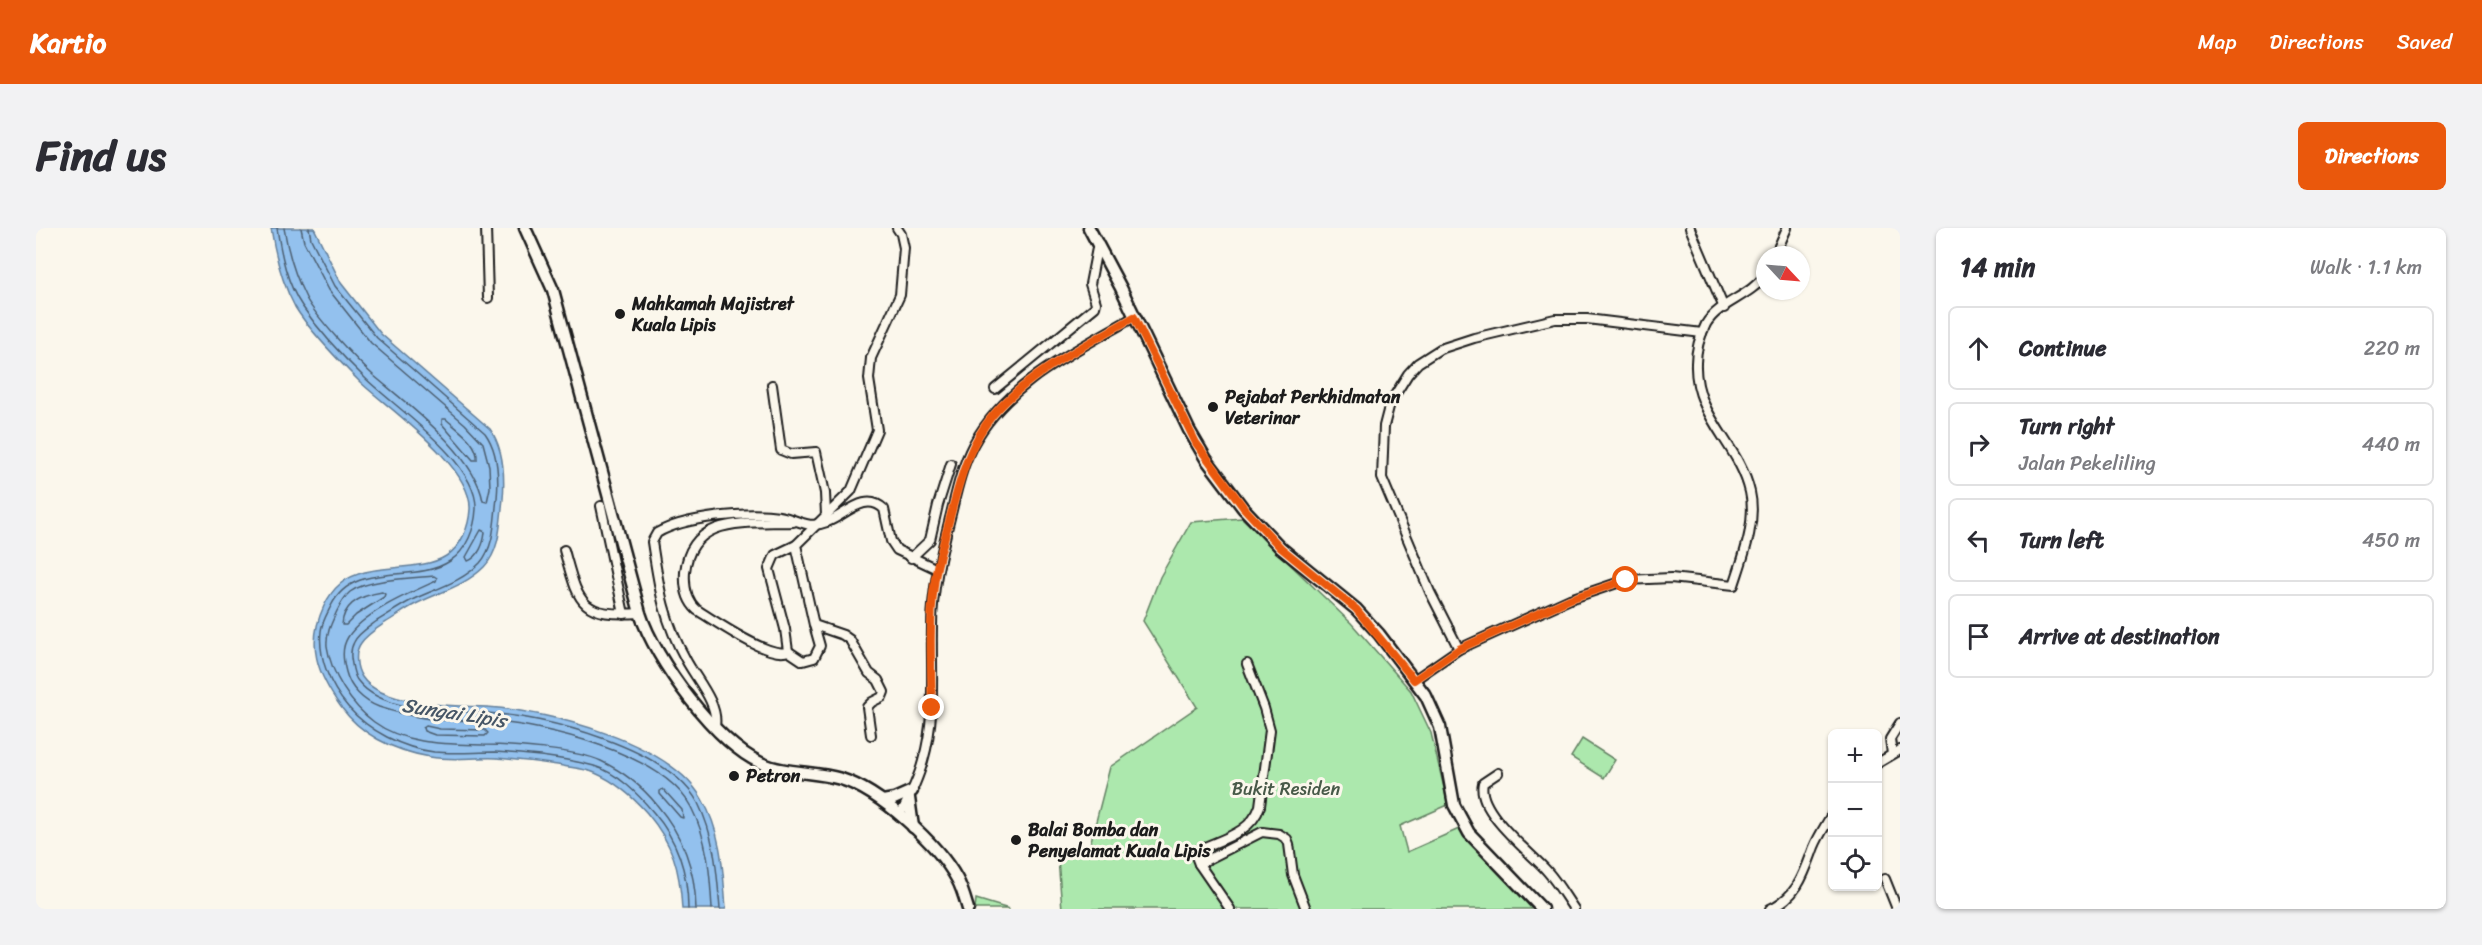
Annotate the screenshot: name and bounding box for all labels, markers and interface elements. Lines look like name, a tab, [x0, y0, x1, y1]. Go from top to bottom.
text: Kartio	[30, 18, 106, 67]
text: Map	[2198, 23, 2236, 61]
text: Directions	[2269, 23, 2364, 61]
text: Saved	[2397, 23, 2452, 61]
text: Find us	[36, 119, 166, 193]
button: Directions	[2298, 122, 2446, 190]
text: 14 min	[1960, 244, 2035, 290]
north arrow	[1756, 246, 1810, 300]
text: Walk · 1.1 km	[2310, 250, 2422, 285]
place label: Mahkamah Majistret Kuala Lipis	[631, 288, 796, 341]
marker: Mahkamah Majistret Kuala Lipis	[613, 307, 627, 321]
text: Continue	[2019, 329, 2107, 368]
text: 220 m	[2364, 331, 2420, 366]
icon: ahead	[1962, 332, 1995, 365]
place label: Pejabat Perkhidmatan Veterinar	[1225, 381, 1401, 434]
marker: Pejabat Perkhidmatan Veterinar	[1206, 400, 1220, 414]
text: Turn right	[2019, 407, 2114, 446]
text: 440 m	[2362, 427, 2420, 462]
icon: right	[1962, 428, 1995, 461]
text: Jalan Pekeliling	[2019, 446, 2156, 481]
text: Turn left	[2019, 521, 2104, 560]
text: 450 m	[2362, 523, 2420, 558]
icon: left	[1962, 524, 1995, 557]
route start	[1612, 566, 1638, 592]
text: Arrive at destination	[2019, 617, 2220, 656]
icon: arrive	[1962, 620, 1995, 653]
water label: Sungai Lipis	[399, 688, 511, 739]
route end	[918, 694, 944, 720]
map controls	[1828, 729, 1882, 891]
button: +	[1828, 729, 1882, 783]
place label: Petron	[746, 760, 801, 792]
marker: Petron	[727, 769, 741, 783]
park label: Bukit Residen	[1232, 773, 1341, 805]
button: −	[1828, 783, 1882, 837]
place label: Balai Bomba dan Penyelamat Kuala Lipis	[1028, 814, 1211, 867]
marker: Balai Bomba dan Penyelamat Kuala Lipis	[1009, 833, 1023, 847]
button: locate	[1828, 837, 1882, 891]

